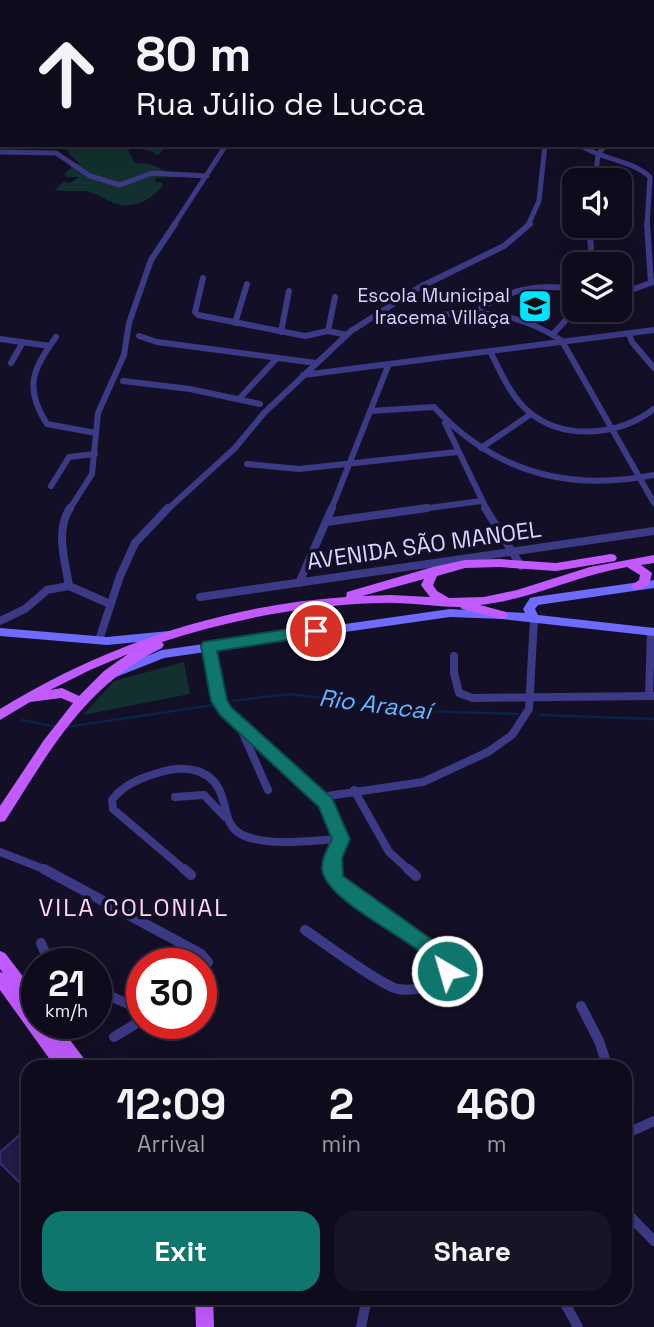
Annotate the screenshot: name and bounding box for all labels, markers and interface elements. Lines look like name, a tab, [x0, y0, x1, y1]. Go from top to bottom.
text: 80 m	[136, 23, 251, 85]
icon: ahead	[21, 28, 112, 119]
text: Rua Júlio de Lucca	[136, 84, 425, 124]
map controls	[562, 168, 632, 322]
button: sound	[562, 168, 632, 238]
button: layers	[562, 252, 632, 322]
place label: Escola Municipal Iracema Villaça	[358, 283, 510, 330]
school or university icon: Escola Municipal Iracema Villaça	[516, 287, 554, 325]
street label: AVENIDA SÃO MANOEL	[305, 514, 543, 576]
pin	[286, 601, 346, 661]
icon: arrive	[297, 612, 335, 650]
water label: Rio Aracaí	[317, 682, 437, 727]
district label: VILA COLONIAL	[39, 892, 229, 923]
position arrow	[410, 934, 484, 1008]
speed limit sign: 30	[126, 948, 217, 1039]
text: 21	[48, 962, 85, 1006]
text: km/h	[45, 999, 88, 1022]
text: 12:09	[116, 1078, 226, 1131]
text: 2	[329, 1078, 354, 1131]
text: 460	[457, 1078, 536, 1131]
text: Arrival	[137, 1129, 205, 1159]
text: min	[322, 1129, 361, 1159]
text: m	[487, 1129, 506, 1159]
button: Exit	[42, 1211, 320, 1291]
button: Share	[334, 1211, 611, 1291]

